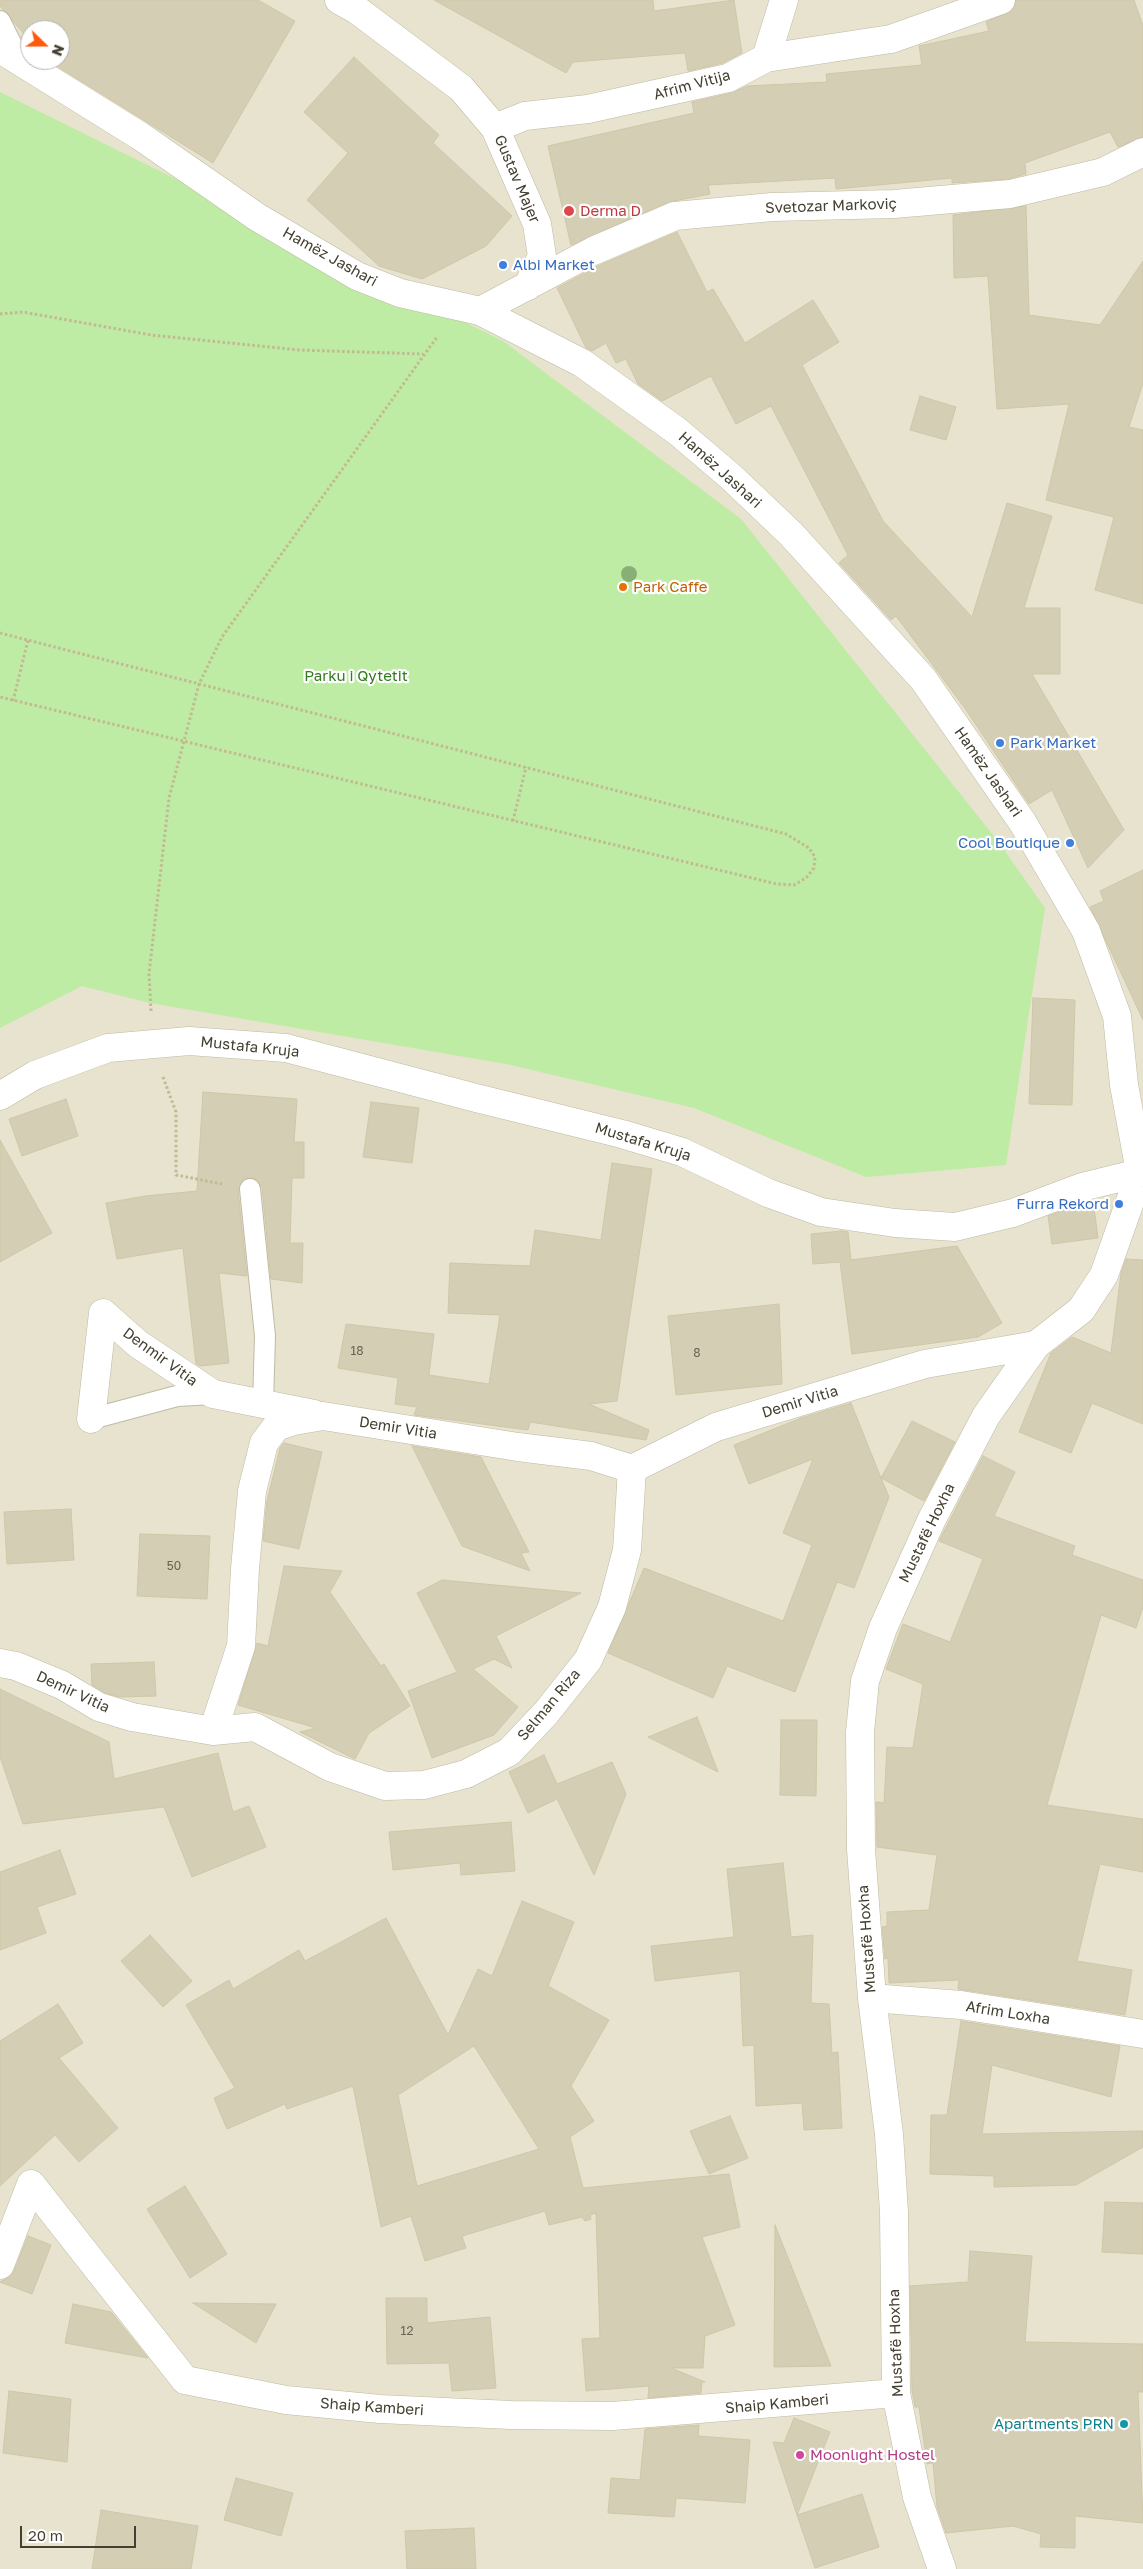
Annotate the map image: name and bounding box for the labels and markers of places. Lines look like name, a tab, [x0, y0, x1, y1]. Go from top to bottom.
place label: Derma D	[580, 202, 641, 220]
marker: Derma D	[562, 204, 576, 218]
place label: Albi Market	[513, 256, 595, 274]
marker: Albi Market	[497, 259, 509, 271]
place label: Park Caffe	[633, 578, 708, 596]
marker: Park Caffe	[617, 581, 629, 593]
place label: Park Market	[1010, 734, 1096, 752]
marker: Park Market	[994, 737, 1006, 749]
place label: Cool Boutique	[958, 834, 1060, 852]
marker: Cool Boutique	[1064, 837, 1076, 849]
place label: Furra Rekord	[1016, 1195, 1109, 1213]
marker: Furra Rekord	[1113, 1198, 1125, 1210]
place label: Apartments PRN	[994, 2415, 1114, 2433]
marker: Apartments PRN	[1118, 2418, 1130, 2430]
place label: Moonlıght Hostel	[810, 2446, 935, 2464]
marker: Moonlıght Hostel	[794, 2449, 806, 2461]

